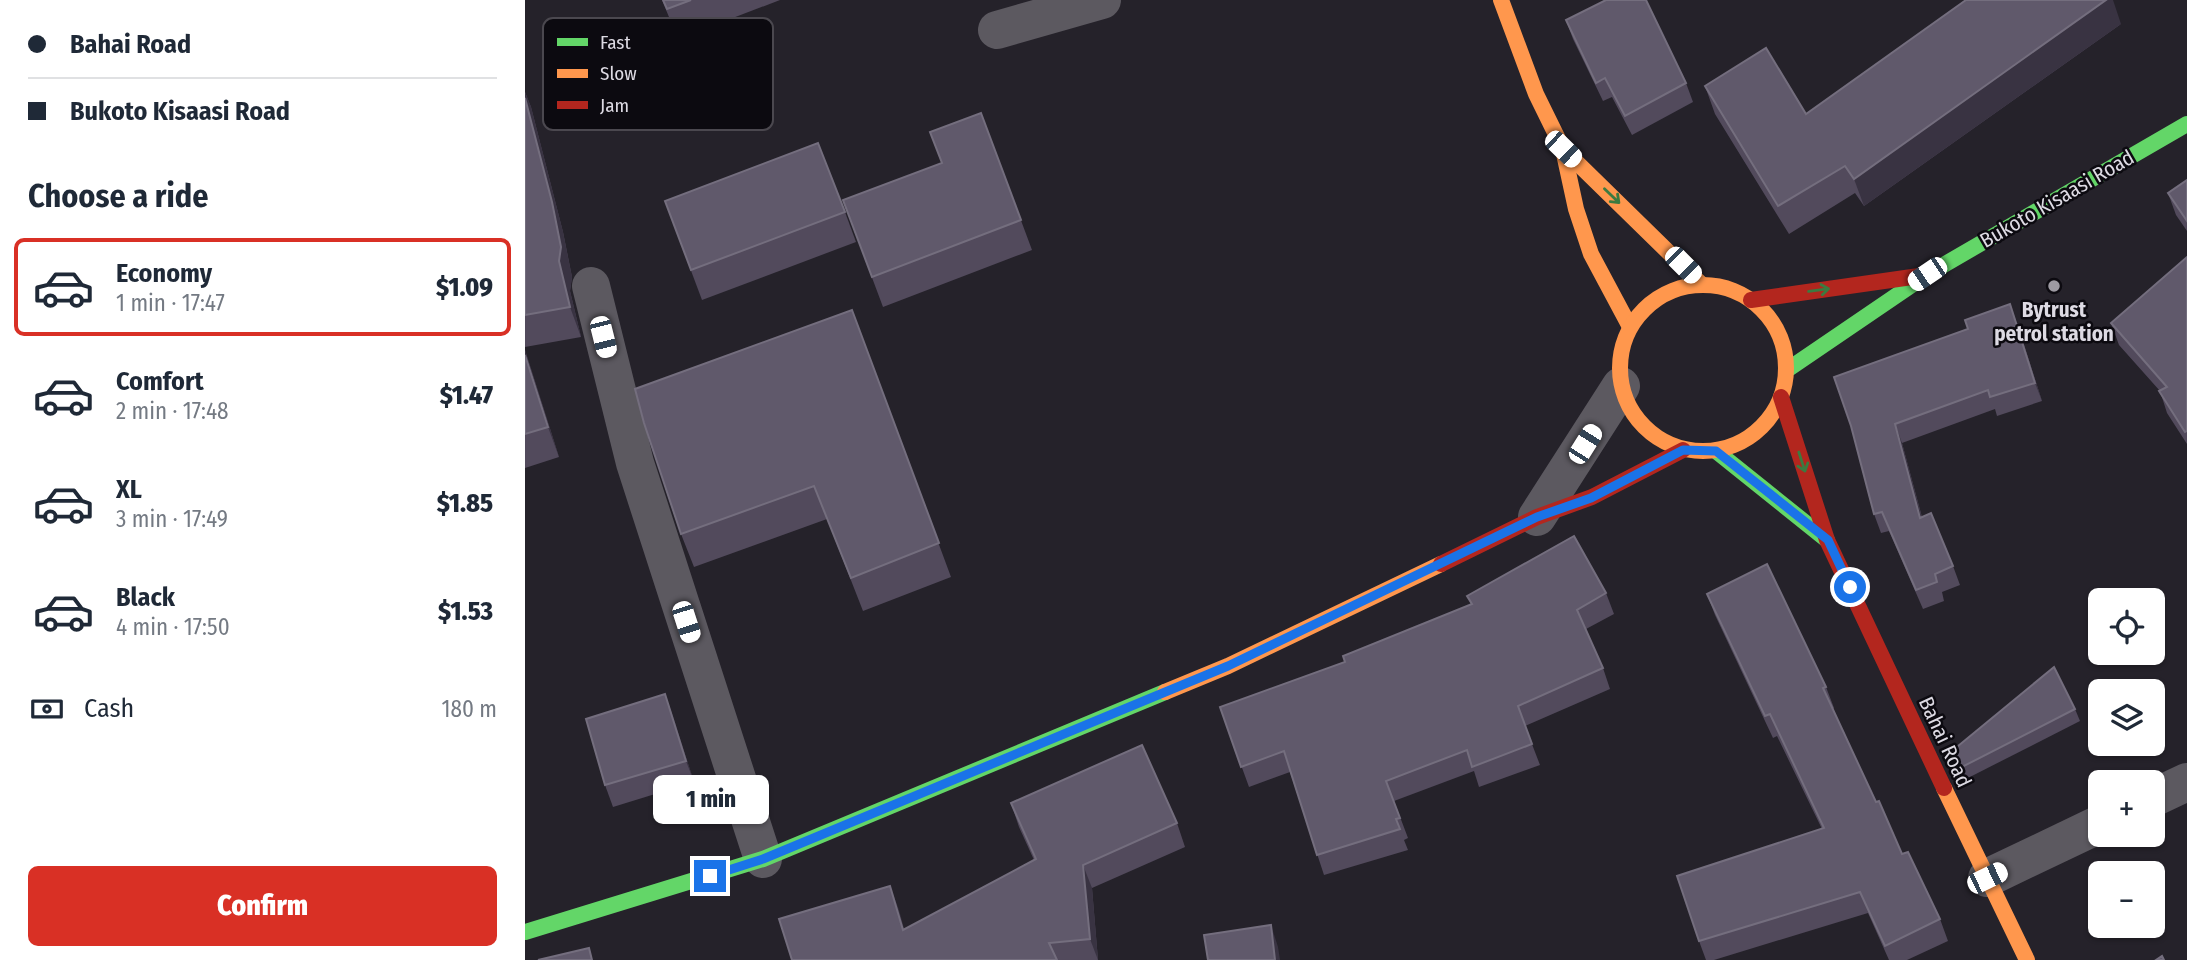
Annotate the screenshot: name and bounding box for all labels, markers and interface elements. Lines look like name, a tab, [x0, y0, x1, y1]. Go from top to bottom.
legend	[543, 18, 773, 130]
text: Bahai Road	[70, 29, 191, 60]
text: Fast	[600, 31, 631, 54]
text: Slow	[600, 62, 637, 85]
text: Jam	[600, 94, 629, 117]
text: Bukoto Kisaasi Road	[70, 96, 290, 127]
car	[1541, 127, 1586, 171]
street label: Bukoto Kisaasi Road	[1975, 144, 2139, 254]
text: Choose a ride	[28, 177, 209, 215]
one-way arrow	[1603, 188, 1621, 204]
car	[1661, 243, 1706, 287]
car	[1904, 254, 1951, 294]
icon: car	[32, 256, 95, 319]
text: Economy	[116, 258, 212, 289]
text: $1.09	[436, 272, 493, 303]
marker: Bytrust petrol station	[2046, 278, 2062, 294]
one-way arrow	[1807, 283, 1830, 296]
text: 1 min · 17:47	[116, 289, 225, 317]
place label: Bytrust petrol station	[1994, 297, 2114, 347]
car	[588, 314, 619, 360]
icon: car	[32, 364, 95, 427]
text: Comfort	[116, 366, 204, 397]
text: $1.47	[440, 380, 493, 411]
text: 2 min · 17:48	[116, 397, 229, 425]
car	[1565, 421, 1606, 467]
one-way arrow	[1797, 451, 1810, 473]
icon: car	[32, 472, 95, 535]
text: XL	[116, 474, 142, 505]
text: $1.85	[437, 488, 493, 519]
text: 3 min · 17:49	[116, 505, 228, 533]
route start	[1834, 571, 1866, 603]
icon: car	[32, 580, 95, 643]
text: Black	[116, 582, 175, 613]
map controls	[2088, 588, 2165, 938]
button: locate	[2088, 588, 2165, 665]
text: $1.53	[438, 596, 493, 627]
car	[670, 599, 703, 645]
text: 4 min · 17:50	[116, 613, 230, 641]
button: layers	[2088, 679, 2165, 756]
icon: cash	[28, 690, 66, 728]
text: Cash	[84, 693, 134, 724]
street label: Bahai Road	[1913, 693, 1977, 791]
text: 180 m	[441, 695, 497, 723]
button: +	[2088, 770, 2165, 847]
callout: 1 min	[652, 774, 768, 824]
text: 1 min	[686, 785, 736, 813]
car	[1964, 859, 2011, 897]
route end	[694, 860, 726, 892]
button: −	[2088, 861, 2165, 938]
button: Confirm	[28, 866, 497, 946]

